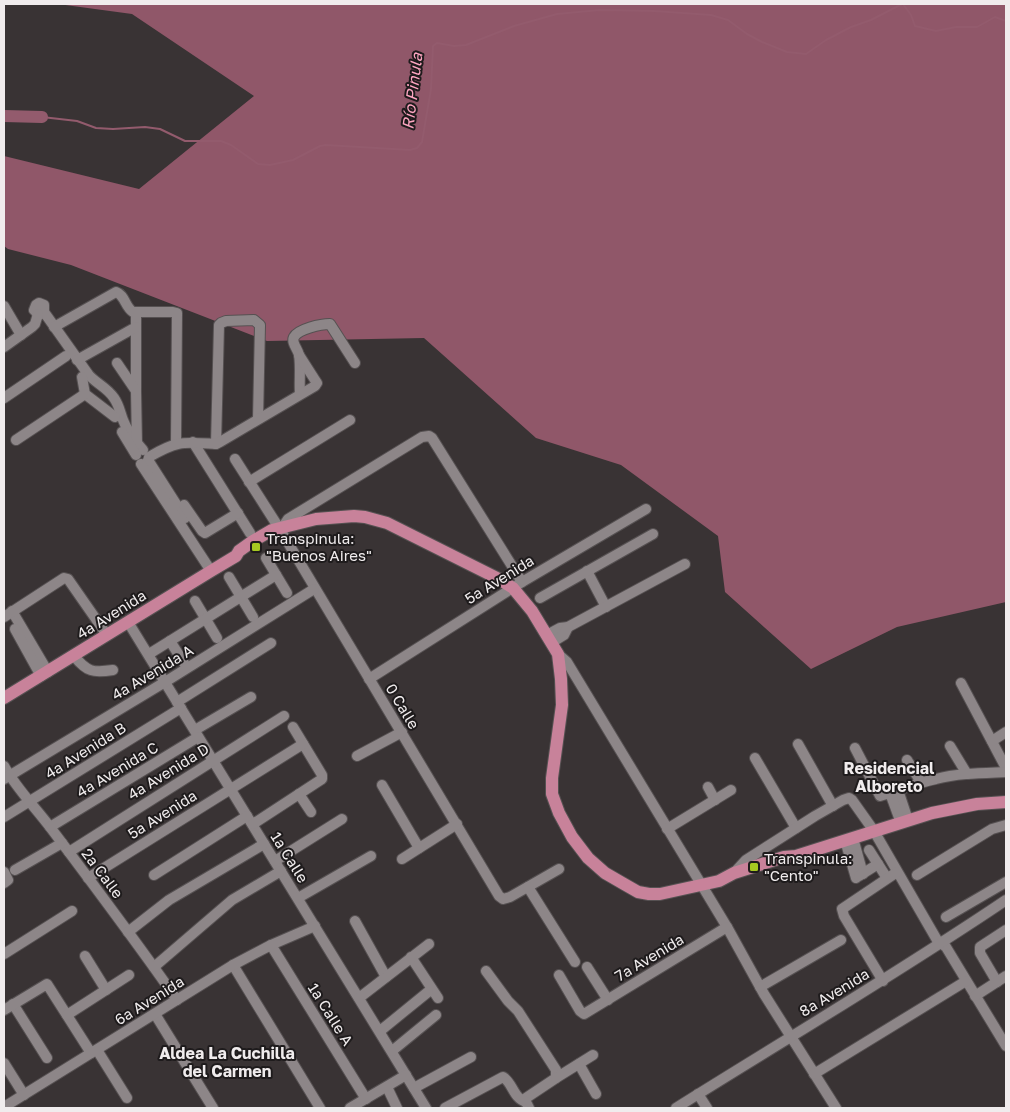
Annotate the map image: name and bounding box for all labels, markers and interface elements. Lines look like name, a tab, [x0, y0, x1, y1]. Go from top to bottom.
water label: Río Pinula	[397, 51, 427, 131]
place label: Transpinula: "Buenos Aires"	[266, 529, 372, 564]
marker: Transpinula: "Buenos Aires"	[250, 541, 262, 553]
street label: 5a Avenida	[461, 551, 537, 607]
street label: 4a Avenida	[73, 586, 149, 642]
street label: 4a Avenida A	[108, 641, 196, 703]
street label: 0 Calle	[382, 680, 424, 732]
street label: 4a Avenida B	[41, 718, 129, 782]
street label: 4a Avenida C	[73, 738, 161, 800]
street label: 4a Avenida D	[124, 739, 212, 803]
district label: Residencial Alboreto	[844, 758, 935, 796]
street label: 5a Avenida	[124, 786, 200, 842]
street label: 1a Calle	[267, 828, 313, 886]
street label: 2a Calle	[78, 845, 128, 902]
place label: Transpinula: "Cento"	[764, 849, 853, 884]
marker: Transpinula: "Cento"	[748, 861, 760, 873]
street label: 7a Avenida	[611, 929, 687, 985]
street label: 8a Avenida	[796, 964, 872, 1020]
street label: 6a Avenida	[111, 972, 187, 1028]
street label: 1a Calle A	[305, 979, 357, 1049]
district label: Aldea La Cuchilla del Carmen	[159, 1043, 295, 1081]

